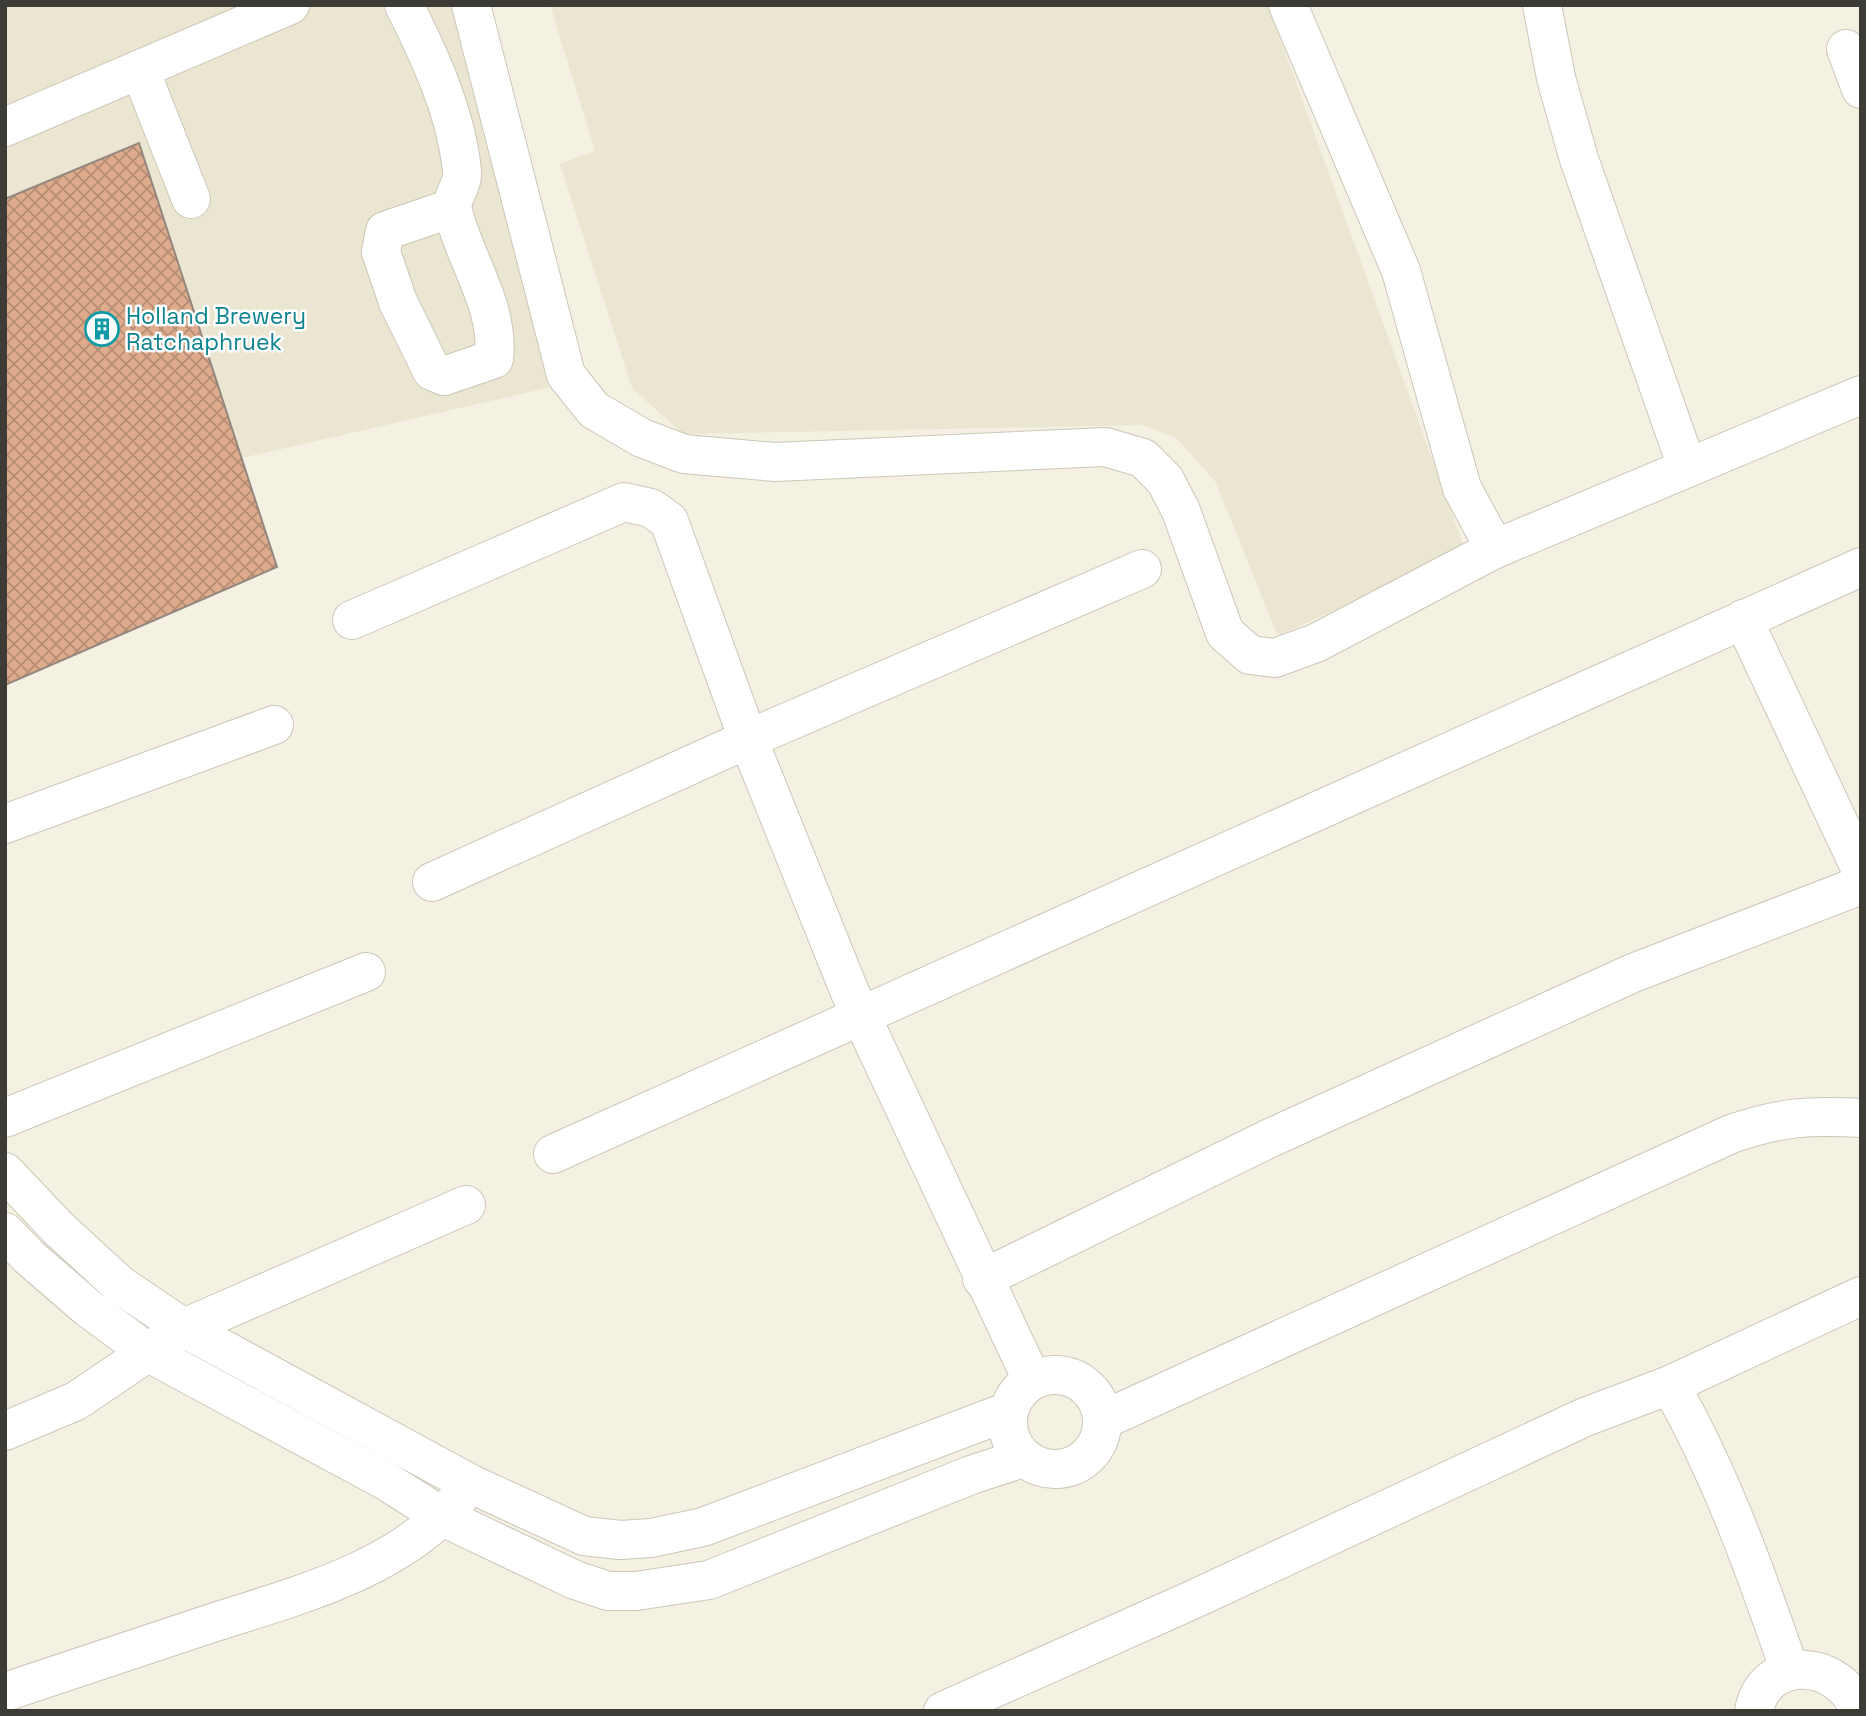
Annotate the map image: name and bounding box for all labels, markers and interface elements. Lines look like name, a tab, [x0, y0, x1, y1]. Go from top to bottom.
place label: Holland Brewery Ratchaphruek	[126, 301, 306, 357]
building icon: Holland Brewery Ratchaphruek	[83, 310, 121, 348]

